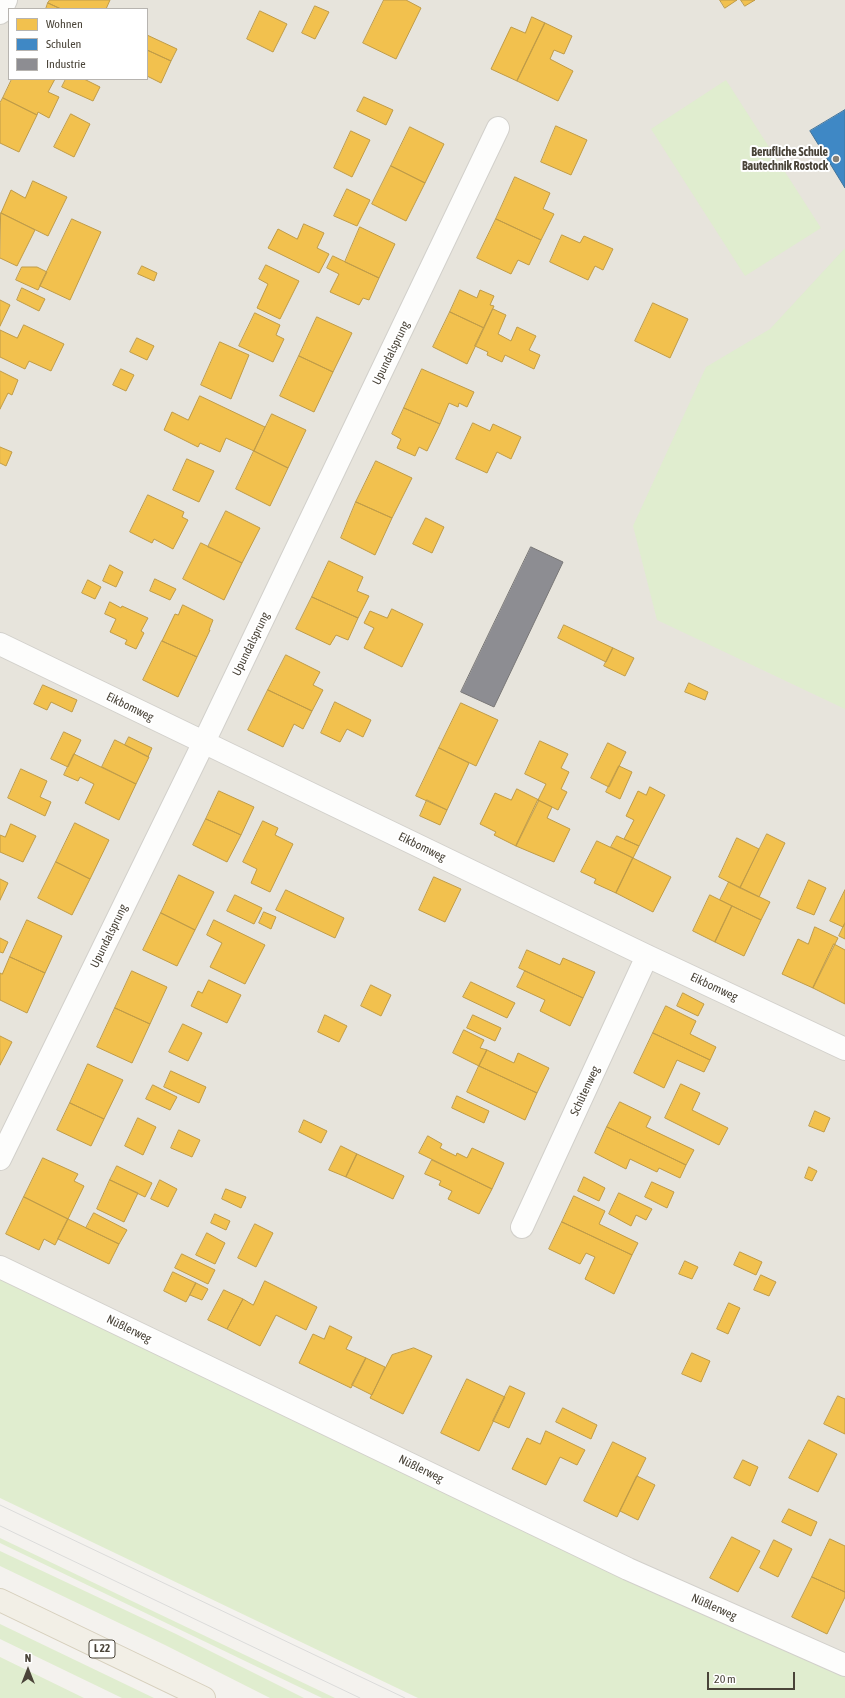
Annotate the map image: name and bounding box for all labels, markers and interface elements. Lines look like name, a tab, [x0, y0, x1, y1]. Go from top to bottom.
legend	[8, 8, 148, 80]
text: Wohnen	[46, 17, 83, 31]
text: Schulen	[46, 37, 81, 51]
text: Industrie	[46, 57, 86, 71]
place label: Berufliche Schule Bautechnik Rostock	[742, 145, 828, 173]
marker: Berufliche Schule Bautechnik Rostock	[831, 154, 841, 164]
street label: Upundalsprung	[369, 319, 413, 387]
street label: Upundalsprung	[229, 610, 273, 678]
street label: Eikbomweg	[104, 689, 156, 725]
street label: Eikbomweg	[396, 829, 448, 865]
street label: Upundalsprung	[87, 902, 131, 970]
street label: Eikbomweg	[688, 970, 740, 1004]
street label: Schütenweg	[567, 1064, 603, 1118]
street label: Nüßlerweg	[104, 1312, 154, 1346]
street label: Nüßlerweg	[396, 1452, 446, 1486]
street label: Nüßlerweg	[689, 1591, 739, 1623]
road number: L 22	[89, 1640, 115, 1658]
north arrow	[8, 1650, 48, 1690]
text: N	[25, 1652, 31, 1664]
scale bar	[709, 1664, 797, 1690]
text: 20 m	[714, 1672, 736, 1686]

